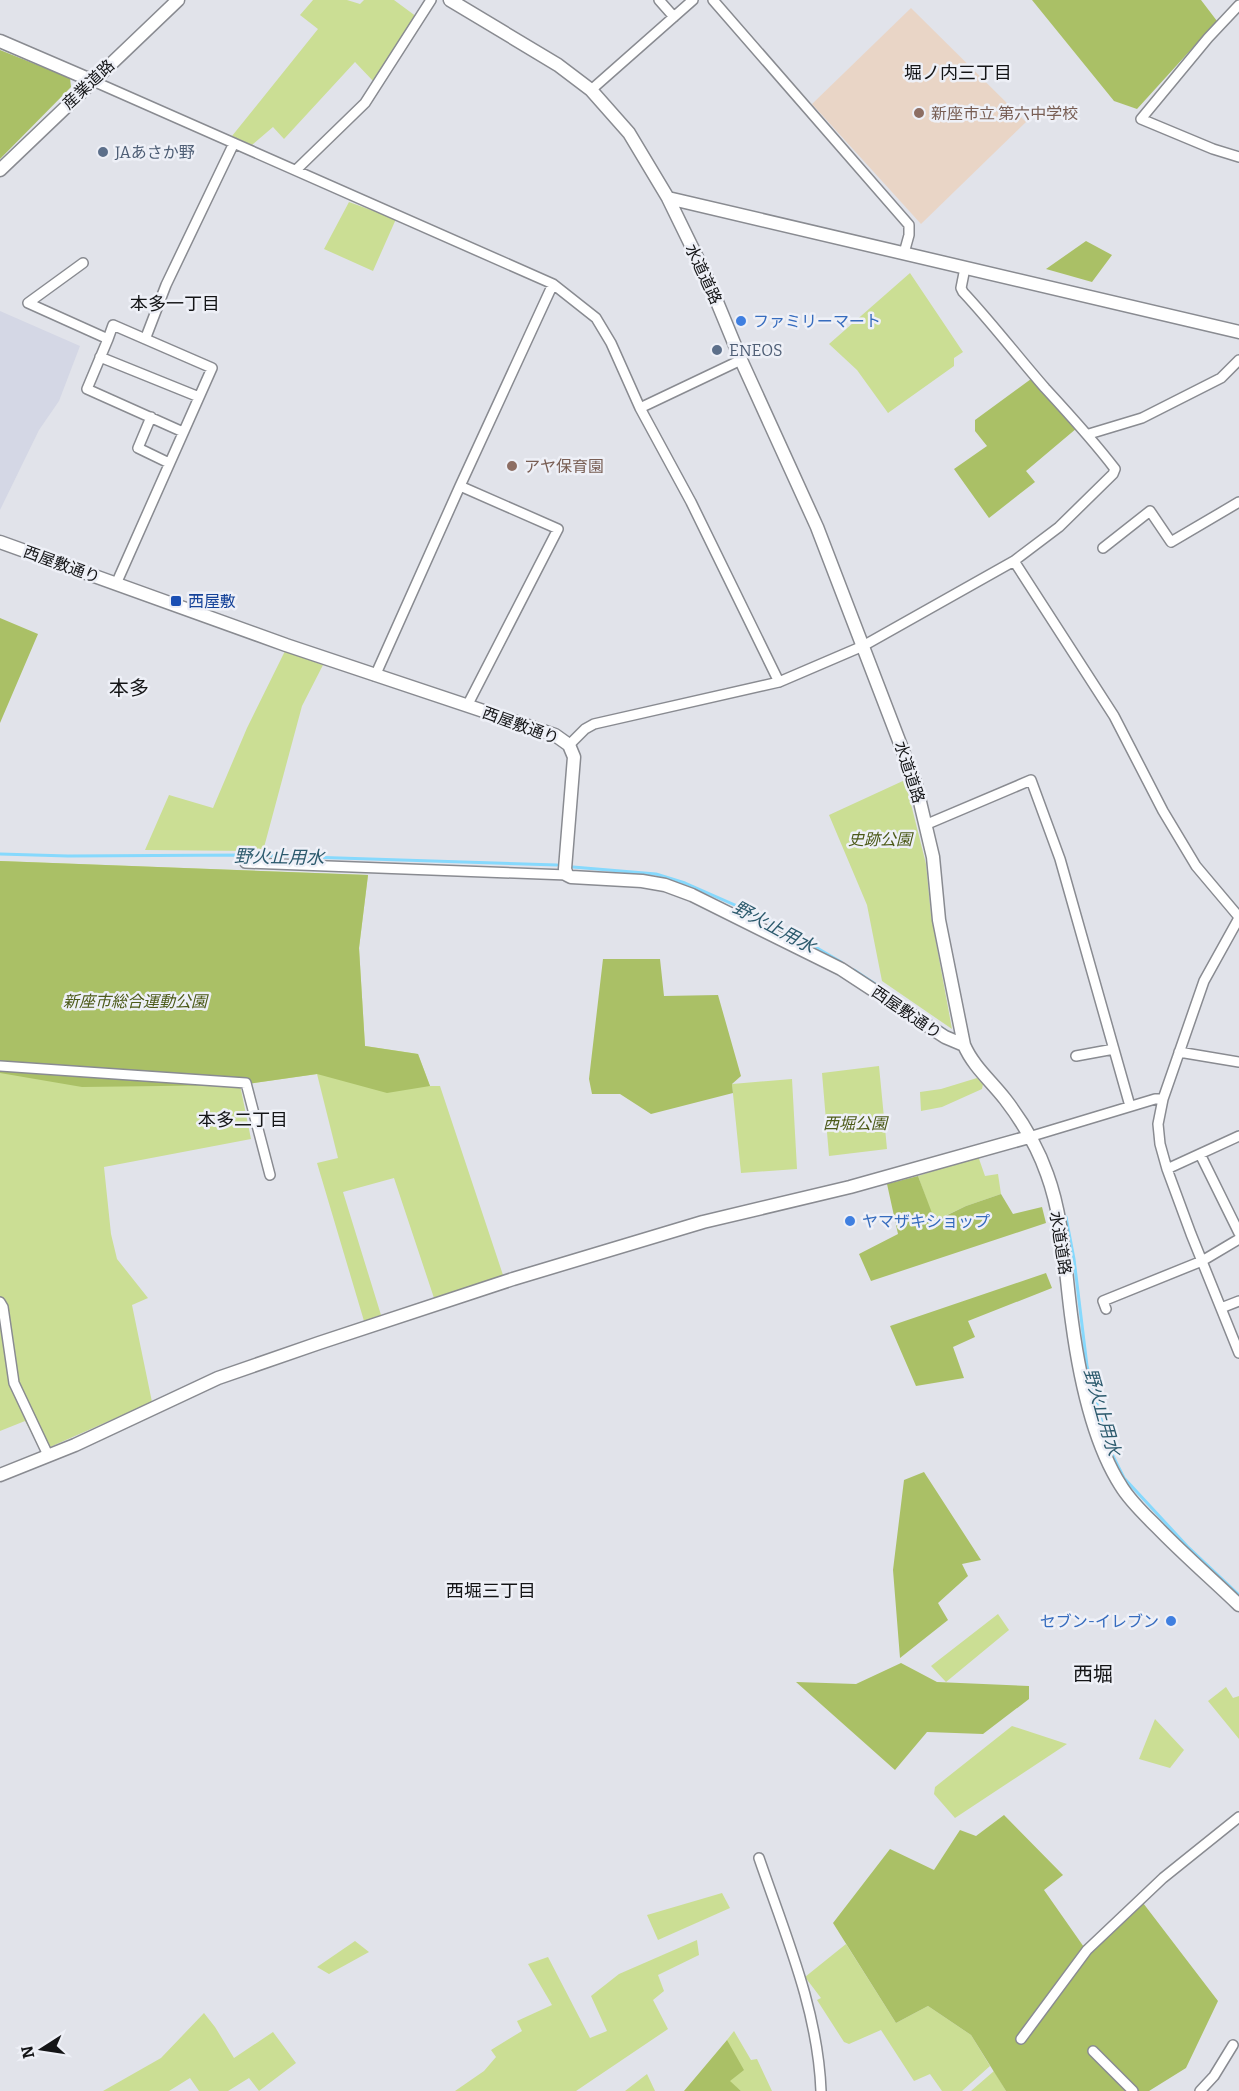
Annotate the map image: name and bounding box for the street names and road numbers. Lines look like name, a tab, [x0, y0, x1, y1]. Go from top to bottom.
street label: 産業道路	[58, 56, 118, 113]
street label: 水道道路	[681, 241, 726, 307]
street label: 西屋敷通り	[21, 542, 103, 587]
street label: 西屋敷通り	[480, 703, 562, 748]
street label: 水道道路	[891, 739, 928, 806]
street label: 西屋敷通り	[868, 982, 945, 1043]
street label: 水道道路	[1046, 1210, 1075, 1276]

